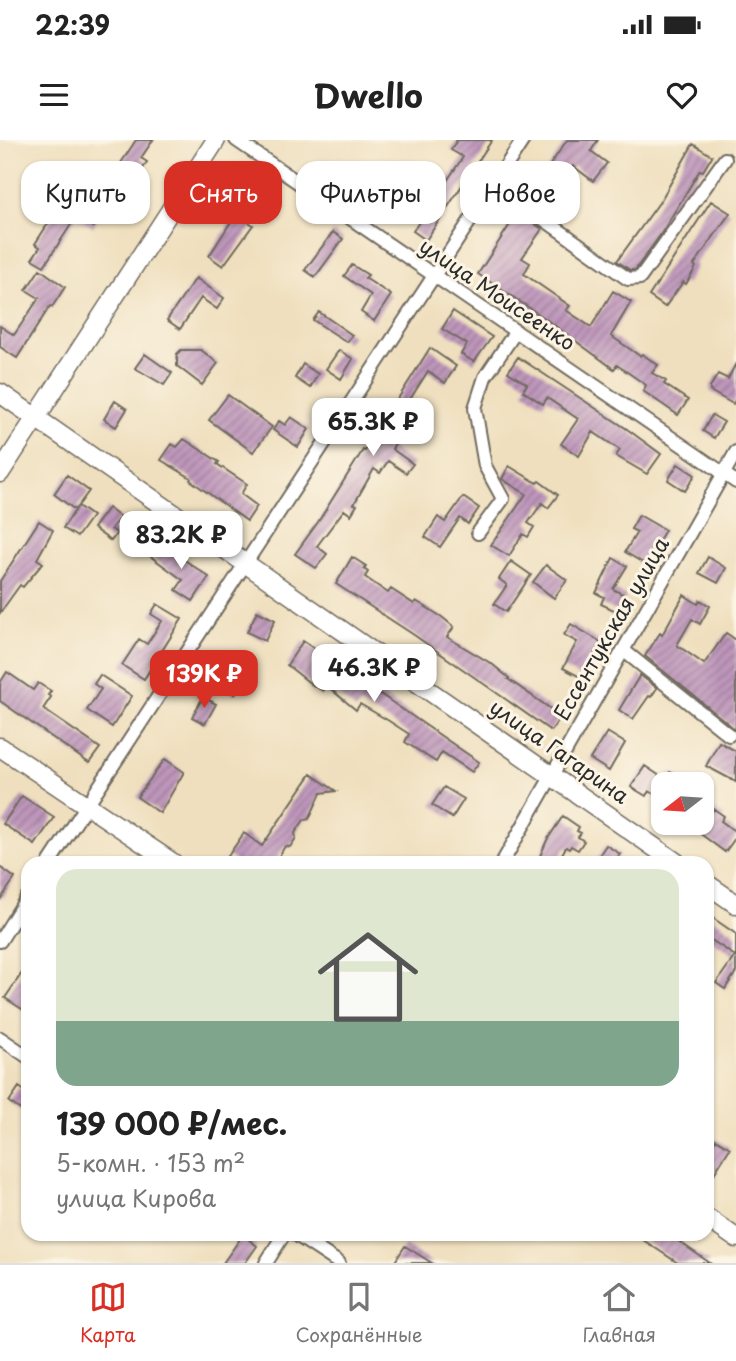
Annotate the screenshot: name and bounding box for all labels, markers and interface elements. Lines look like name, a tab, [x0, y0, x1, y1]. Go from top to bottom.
text: 22:39	[35, 5, 110, 44]
text: Dwello	[313, 71, 423, 119]
icon: menu	[35, 76, 73, 114]
icon: heart	[663, 76, 701, 114]
chip: Купить	[21, 161, 150, 224]
chip: Снять	[164, 161, 282, 224]
chip: Фильтры	[296, 161, 446, 224]
chip: Новое	[460, 161, 580, 224]
street label: улица Моисеенко	[414, 229, 583, 358]
pin: 65.3K ₽	[308, 398, 438, 458]
text: 65.3K ₽	[328, 403, 418, 438]
pin: 83.2K ₽	[116, 512, 246, 571]
text: 83.2K ₽	[136, 516, 226, 551]
street label: Ессентукская улица	[545, 530, 676, 726]
pin: 46.3K ₽	[309, 644, 439, 704]
text: 46.3K ₽	[328, 649, 420, 684]
pin: 139K ₽	[147, 650, 261, 710]
text: 139K ₽	[166, 655, 242, 690]
street label: улица Гагарина	[484, 690, 637, 811]
north arrow	[651, 772, 714, 835]
map controls	[651, 772, 714, 835]
icon: home	[305, 914, 431, 1040]
text: 139 000 ₽/мес.	[56, 1100, 287, 1145]
text: 5-комн. · 153 m²	[56, 1145, 245, 1180]
text: улица Кирова	[56, 1180, 216, 1215]
tab: Карта	[80, 1278, 136, 1348]
tab: Сохранённые	[296, 1278, 423, 1348]
tab: Главная	[582, 1278, 656, 1348]

